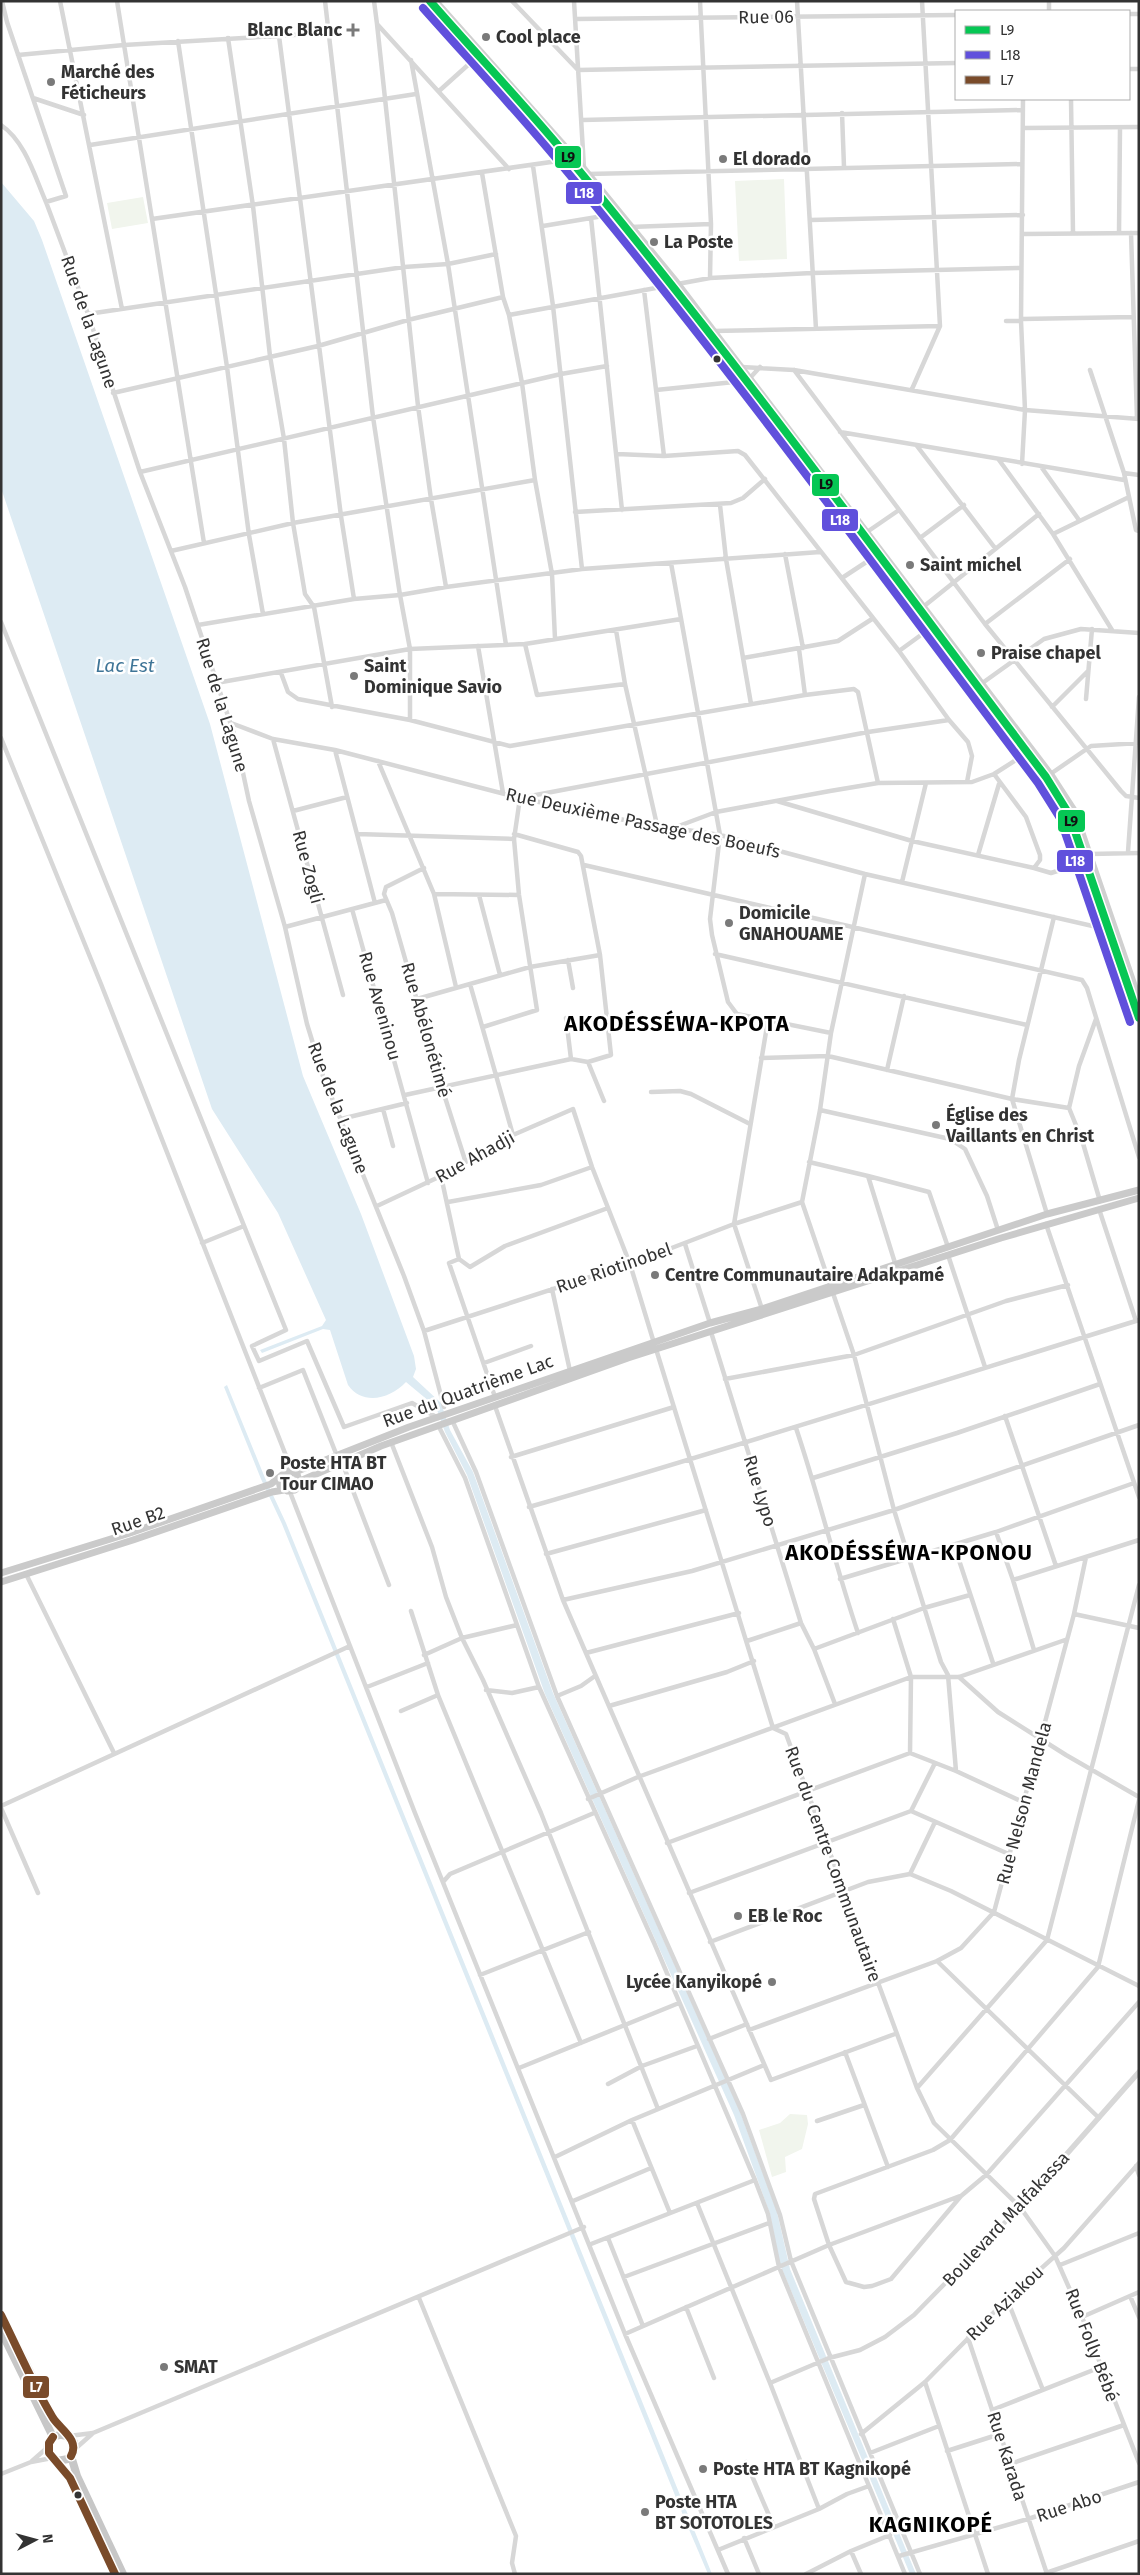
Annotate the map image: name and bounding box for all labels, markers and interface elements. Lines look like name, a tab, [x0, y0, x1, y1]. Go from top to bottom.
street label: Rue 06	[738, 6, 794, 28]
legend	[955, 10, 1130, 100]
place label: Blanc Blanc	[247, 19, 342, 41]
text: L9	[1000, 21, 1015, 39]
marker: Blanc Blanc	[346, 23, 360, 37]
place label: Cool place	[496, 26, 581, 48]
marker: Cool place	[480, 31, 492, 43]
text: L18	[1000, 46, 1020, 64]
place label: Marché des Féticheurs	[61, 61, 155, 104]
text: L7	[1000, 71, 1014, 89]
marker: Marché des Féticheurs	[45, 76, 57, 88]
line badge: L9	[554, 145, 582, 169]
place label: El dorado	[733, 148, 811, 170]
text: L9	[561, 149, 575, 166]
marker: El dorado	[717, 153, 729, 165]
line badge: L18	[565, 181, 603, 205]
text: L18	[574, 185, 594, 202]
place label: La Poste	[664, 231, 733, 253]
marker: La Poste	[648, 236, 660, 248]
street label: Rue de la Lagune	[56, 252, 122, 392]
unlabelled marker	[712, 354, 722, 364]
line badge: L9	[811, 473, 840, 497]
text: L9	[819, 476, 833, 493]
line badge: L18	[821, 508, 859, 532]
text: L18	[830, 512, 850, 529]
place label: Saint michel	[920, 554, 1022, 576]
marker: Saint michel	[904, 559, 916, 571]
street label: Rue de la Lagune	[191, 635, 253, 775]
place label: Praise chapel	[991, 642, 1101, 664]
marker: Praise chapel	[975, 647, 987, 659]
water label: Lac Est	[95, 654, 155, 677]
place label: Saint Dominique Savio	[364, 655, 502, 698]
marker: Saint Dominique Savio	[348, 670, 360, 682]
street label: Rue Deuxième Passage des Boeufs	[504, 783, 782, 863]
line badge: L9	[1057, 809, 1086, 833]
text: L9	[1064, 813, 1078, 830]
street label: Rue Zogli	[288, 828, 328, 906]
line badge: L18	[1056, 849, 1094, 873]
text: L18	[1065, 853, 1085, 870]
place label: Domicile GNAHOUAME	[739, 902, 843, 945]
marker: Domicile GNAHOUAME	[723, 917, 735, 929]
street label: Rue Aveninou	[354, 949, 406, 1063]
street label: Rue Abélonétimé	[396, 960, 456, 1100]
district label: AKODÉSSÉWA-KPOTA	[563, 1010, 790, 1037]
street label: Rue de la Lagune	[303, 1039, 373, 1177]
place label: Église des Vaillants en Christ	[945, 1103, 1095, 1147]
marker: Église des Vaillants en Christ	[930, 1119, 942, 1131]
street label: Rue Ahadji	[431, 1126, 519, 1188]
street label: Rue Riotinobel	[553, 1238, 675, 1298]
place label: Centre Communautaire Adakpamé	[665, 1264, 944, 1286]
marker: Centre Communautaire Adakpamé	[649, 1269, 661, 1281]
street label: Rue du Quatrième Lac	[380, 1350, 557, 1432]
place label: Poste HTA BT Tour CIMAO	[280, 1452, 387, 1495]
street label: Rue Lypo	[739, 1453, 781, 1529]
marker: Poste HTA BT Tour CIMAO	[264, 1467, 276, 1479]
street label: Rue B2	[108, 1502, 168, 1540]
district label: AKODÉSSÉWA-KPONOU	[784, 1539, 1033, 1566]
street label: Rue Nelson Mandela	[992, 1719, 1056, 1887]
street label: Rue du Centre Communautaire	[780, 1743, 886, 1985]
place label: EB le Roc	[748, 1905, 823, 1927]
marker: EB le Roc	[732, 1910, 744, 1922]
place label: Lycée Kanyikopé	[626, 1971, 762, 1993]
marker: Lycée Kanyikopé	[766, 1976, 778, 1988]
street label: Boulevard Malfakassa	[938, 2147, 1074, 2291]
street label: Rue Aziakou	[962, 2261, 1048, 2345]
street label: Rue Folly Bébé	[1060, 2285, 1124, 2405]
place label: SMAT	[174, 2356, 218, 2378]
marker: SMAT	[158, 2361, 170, 2373]
line badge: L7	[22, 2375, 50, 2399]
text: L7	[29, 2379, 43, 2396]
street label: Rue Karada	[982, 2408, 1032, 2504]
place label: Poste HTA BT Kagnikopé	[713, 2458, 911, 2480]
marker: Poste HTA BT Kagnikopé	[697, 2463, 709, 2475]
street label: Rue Abo	[1034, 2485, 1104, 2527]
unlabelled marker	[73, 2490, 83, 2500]
place label: Poste HTA BT SOTOTOLES	[655, 2491, 773, 2534]
marker: Poste HTA BT SOTOTOLES	[639, 2506, 651, 2518]
district label: KAGNIKOPÉ	[869, 2511, 993, 2538]
north arrow	[10, 2515, 60, 2565]
text: N	[38, 2533, 56, 2544]

